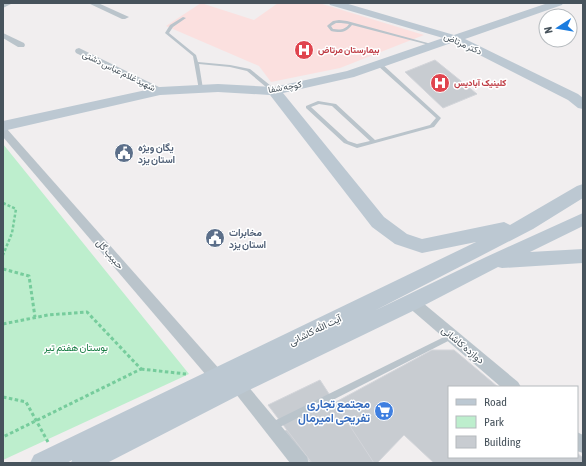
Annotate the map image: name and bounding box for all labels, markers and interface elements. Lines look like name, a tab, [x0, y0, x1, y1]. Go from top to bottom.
north arrow	[538, 8, 578, 48]
text: N	[542, 26, 555, 35]
street label: دکتر مرتاض	[442, 31, 483, 58]
hospital icon: بیمارستان مرتاض	[293, 39, 315, 61]
place label: بیمارستان مرتاض	[318, 45, 380, 56]
street label: شهید غلام عباس دشتی	[80, 49, 157, 94]
hospital icon: کلینیک آبادیس	[429, 72, 451, 94]
place label: کلینیک آبادیس	[454, 78, 506, 89]
street label: کوچه شفا	[267, 79, 303, 96]
public building icon: یگان ویژه استان یزد	[113, 142, 135, 164]
place label: یگان ویژه استان یزد	[138, 142, 175, 166]
public building icon: مخابرات استان یزد	[204, 227, 226, 249]
place label: مخابرات استان یزد	[229, 227, 266, 251]
street label: حبیب گل	[93, 237, 126, 272]
street label: آیت الله کاشانی	[287, 312, 344, 348]
street label: دوازده کاشانی	[439, 324, 487, 367]
park label: بوستان هفتم تیر	[43, 342, 108, 354]
legend	[448, 386, 578, 458]
text: Road	[484, 395, 507, 409]
place label: مجتمع تجاری تفریحی امیرمال	[298, 397, 370, 426]
supermarket icon: مجتمع تجاری تفریحی امیرمال	[373, 400, 395, 422]
text: Park	[484, 415, 505, 429]
text: Building	[484, 435, 522, 449]

